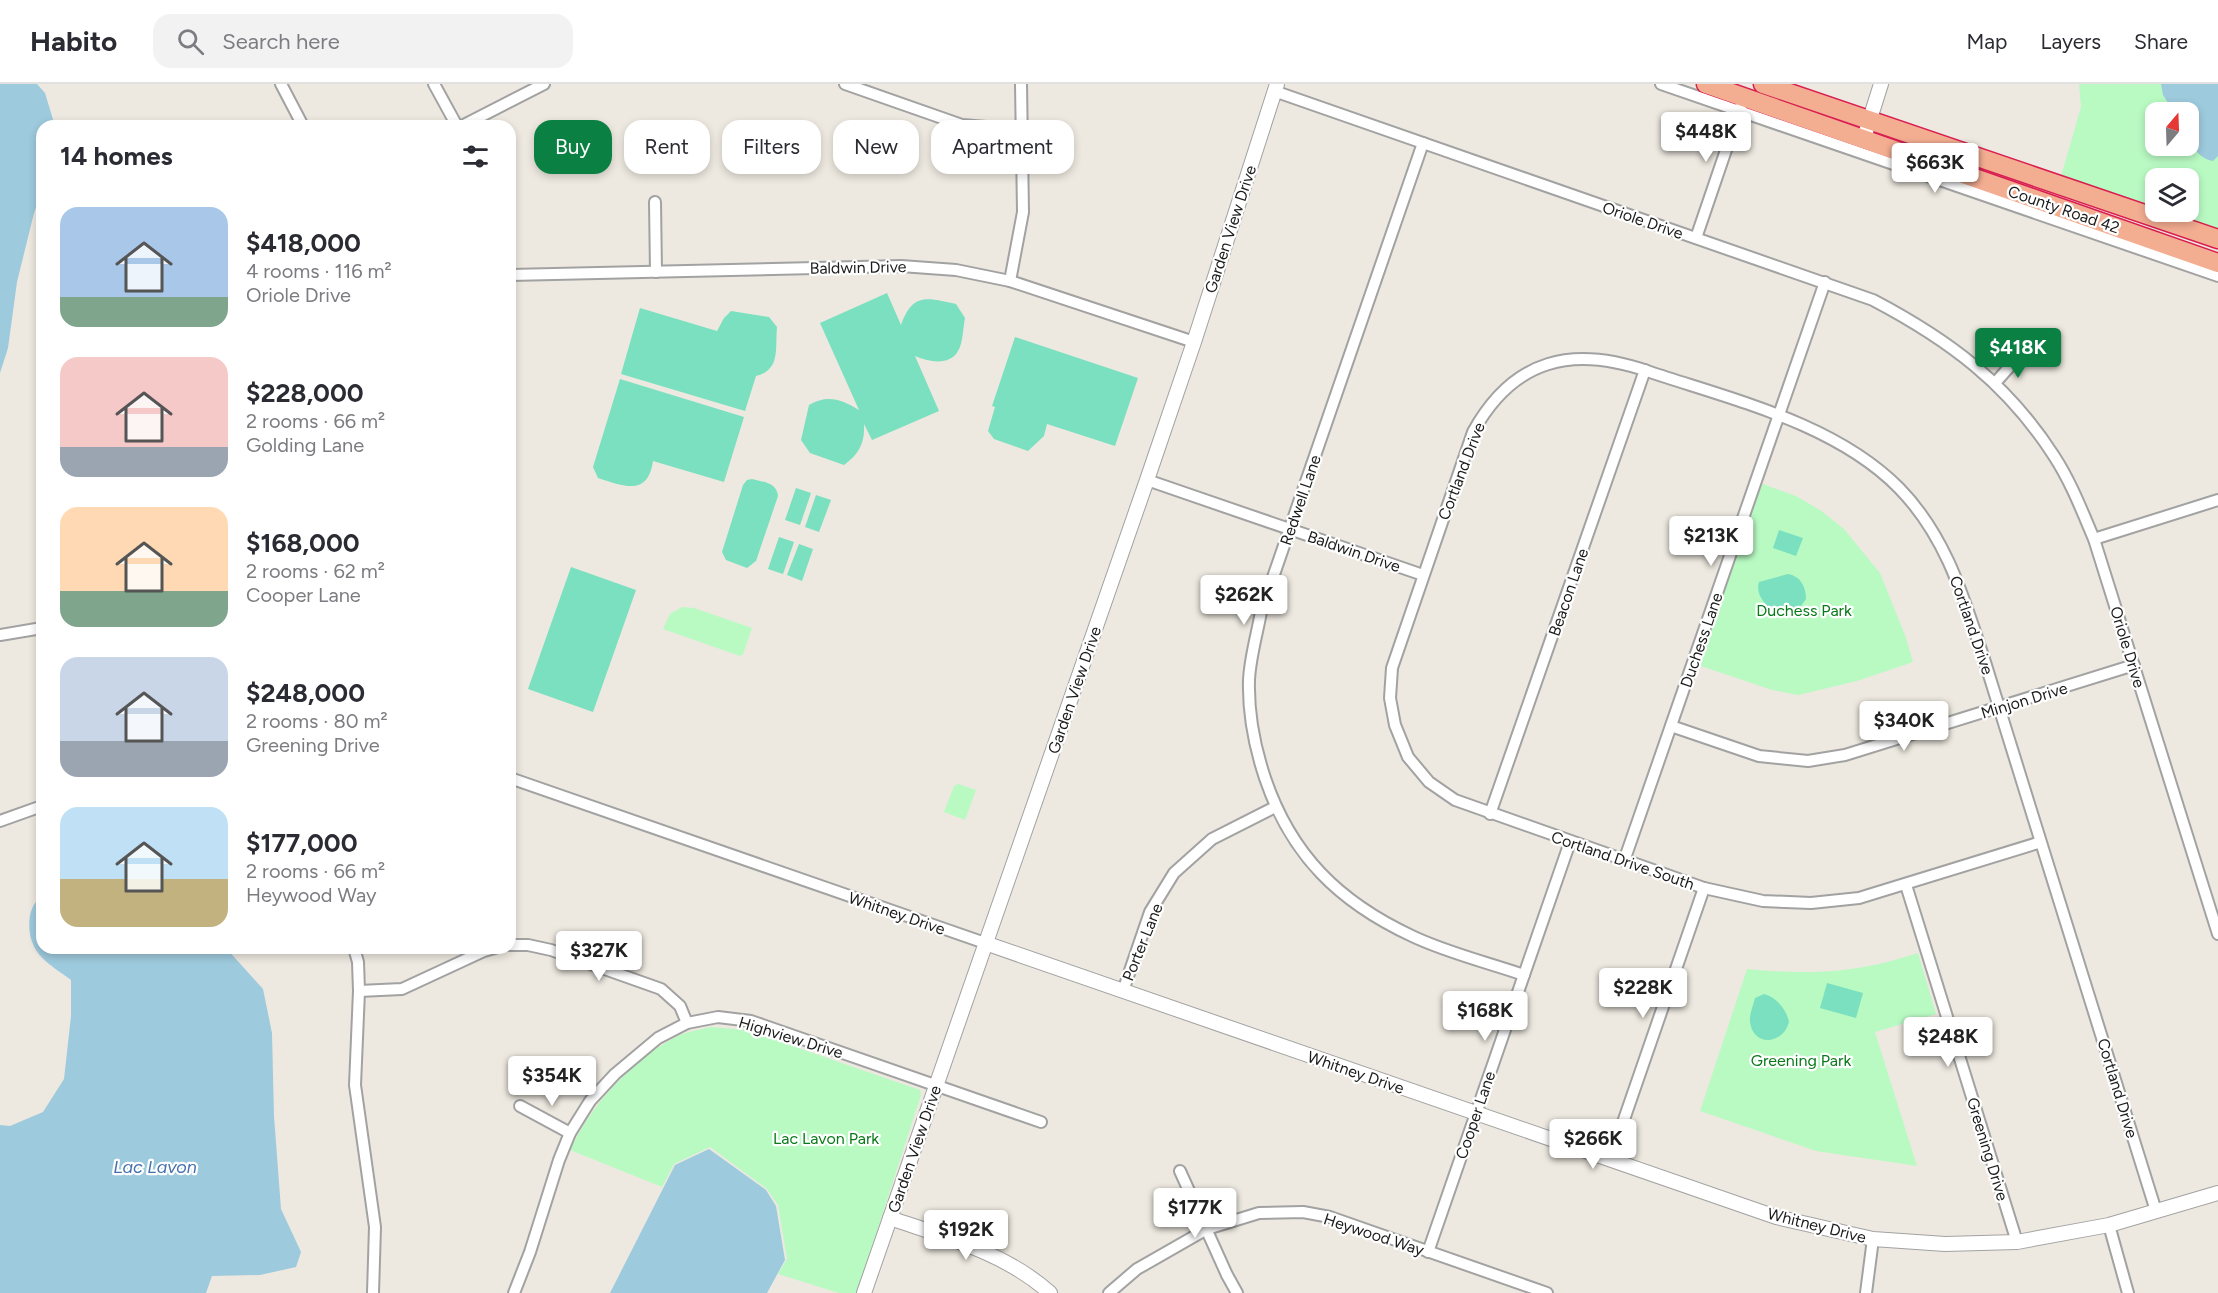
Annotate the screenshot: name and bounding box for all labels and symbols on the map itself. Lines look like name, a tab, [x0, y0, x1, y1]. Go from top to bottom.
north arrow	[2145, 102, 2199, 156]
pin: $448K	[1664, 112, 1748, 163]
pin: $663K	[1893, 143, 1977, 194]
street label: Garden View Drive	[1201, 162, 1260, 296]
street label: County Road 42	[2006, 181, 2122, 237]
street label: Oriole Drive	[1600, 198, 1686, 243]
street label: Baldwin Drive	[809, 257, 907, 278]
pin: $418K	[1976, 328, 2060, 379]
street label: Cortland Drive	[1434, 419, 1489, 523]
street label: Redwell Lane	[1276, 452, 1325, 548]
pin: $213K	[1669, 516, 1753, 567]
street label: Baldwin Drive	[1305, 527, 1403, 576]
street label: Beacon Lane	[1545, 546, 1592, 639]
street label: Cortland Drive	[1946, 573, 1997, 677]
pin: $262K	[1202, 575, 1286, 626]
street label: Duchess Lane	[1676, 590, 1727, 690]
park label: Duchess Park	[1756, 601, 1852, 620]
street label: Oriole Drive	[2106, 604, 2149, 690]
street label: Garden View Drive	[1044, 624, 1105, 756]
street label: Minjon Drive	[1979, 678, 2070, 723]
pin: $340K	[1862, 701, 1946, 752]
street label: Cortland Drive South	[1549, 827, 1697, 894]
street label: Whitney Drive	[846, 888, 948, 939]
street label: Porter Lane	[1118, 900, 1167, 984]
pin: $327K	[557, 931, 641, 982]
pin: $228K	[1601, 968, 1685, 1019]
pin: $168K	[1443, 991, 1527, 1042]
street label: Highview Drive	[736, 1013, 846, 1062]
pin: $248K	[1906, 1017, 1990, 1068]
street label: Cortland Drive	[2093, 1036, 2142, 1141]
street label: Whitney Drive	[1305, 1047, 1407, 1098]
park label: Greening Park	[1751, 1051, 1851, 1070]
pin: $354K	[510, 1056, 594, 1107]
street label: Cooper Lane	[1452, 1068, 1499, 1162]
street label: Garden View Drive	[884, 1083, 945, 1215]
street label: Greening Drive	[1963, 1095, 2012, 1203]
pin: $266K	[1551, 1119, 1635, 1170]
park label: Lac Lavon Park	[773, 1129, 879, 1148]
water label: Lac Lavon	[113, 1156, 197, 1178]
pin: $177K	[1153, 1188, 1237, 1239]
street label: Whitney Drive	[1766, 1204, 1868, 1247]
street label: Heywood Way	[1321, 1209, 1427, 1260]
pin: $192K	[924, 1210, 1008, 1261]

